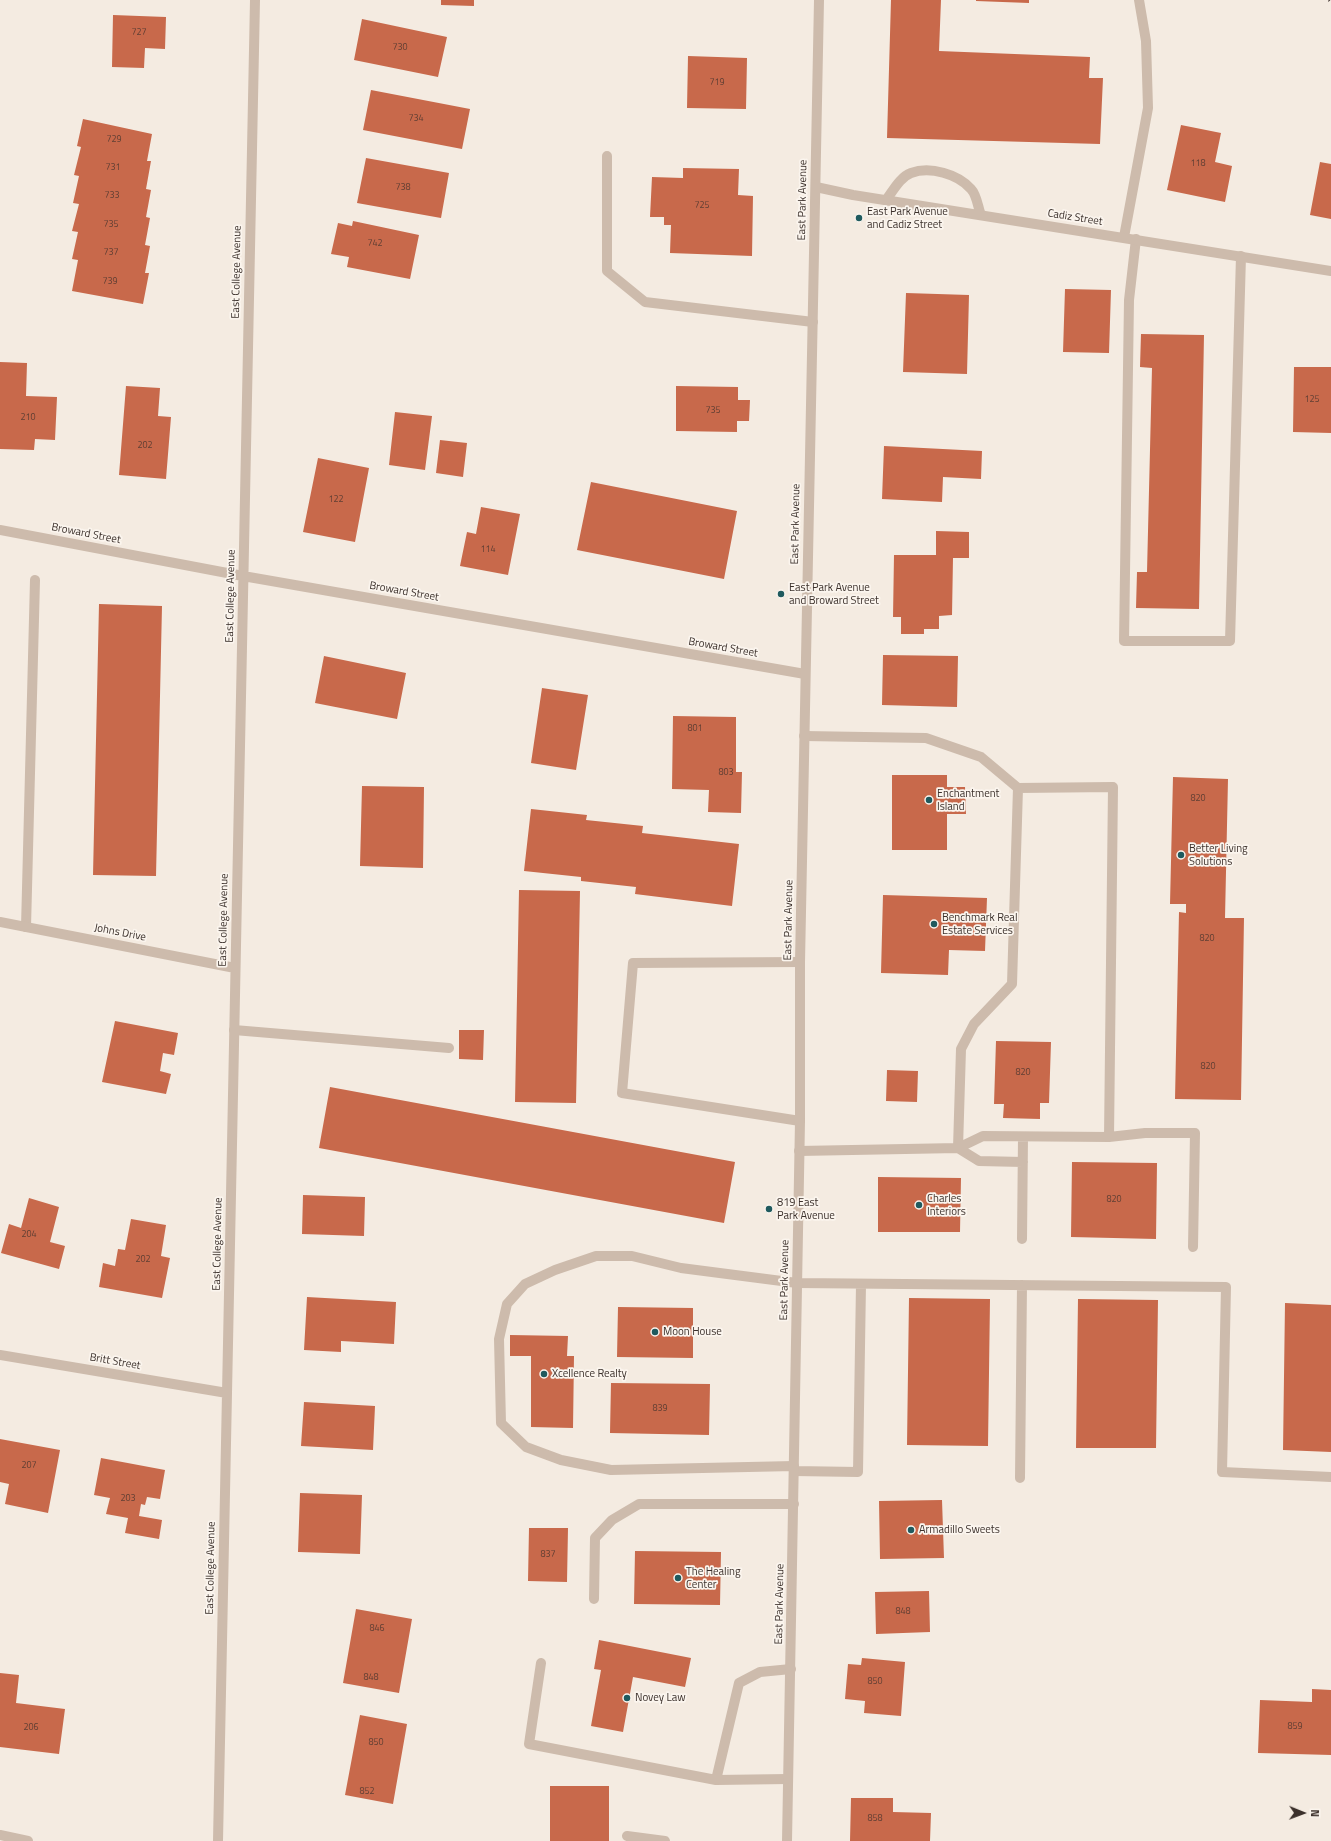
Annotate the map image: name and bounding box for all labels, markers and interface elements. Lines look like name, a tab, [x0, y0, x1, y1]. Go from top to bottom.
house number: 727	[131, 28, 147, 38]
house number: 730	[392, 43, 408, 53]
house number: 719	[709, 78, 725, 88]
house number: 734	[408, 114, 424, 124]
house number: 729	[106, 135, 122, 145]
street label: East Park Avenue	[796, 159, 810, 241]
house number: 118	[1190, 159, 1206, 169]
house number: 731	[105, 163, 121, 173]
house number: 738	[395, 183, 411, 193]
house number: 733	[104, 191, 120, 201]
house number: 725	[694, 201, 710, 211]
place label: East Park Avenue and Cadiz Street	[867, 205, 948, 231]
street label: Cadiz Street	[1047, 207, 1103, 229]
marker: East Park Avenue and Cadiz Street	[854, 213, 864, 223]
house number: 735	[103, 220, 119, 230]
street label: East College Avenue	[230, 225, 244, 319]
house number: 742	[367, 239, 383, 249]
house number: 737	[103, 248, 119, 258]
house number: 739	[102, 277, 118, 287]
house number: 125	[1304, 395, 1320, 405]
house number: 735	[705, 406, 721, 416]
house number: 210	[20, 413, 36, 423]
house number: 202	[137, 441, 153, 451]
street label: East Park Avenue	[789, 483, 803, 565]
house number: 122	[328, 495, 344, 505]
street label: Broward Street	[50, 521, 122, 547]
house number: 114	[480, 545, 496, 555]
street label: East College Avenue	[224, 549, 238, 643]
street label: Broward Street	[368, 579, 440, 605]
place label: East Park Avenue and Broward Street	[789, 581, 879, 607]
marker: East Park Avenue and Broward Street	[776, 589, 786, 599]
street label: Broward Street	[687, 635, 759, 661]
house number: 801	[687, 724, 703, 734]
house number: 803	[718, 768, 734, 778]
place label: Enchantment Island	[937, 787, 999, 813]
house number: 820	[1190, 794, 1206, 804]
marker: Enchantment Island	[924, 795, 934, 805]
place label: Better Living Solutions	[1189, 842, 1248, 868]
marker: Better Living Solutions	[1176, 850, 1186, 860]
street label: East College Avenue	[217, 873, 231, 967]
street label: East Park Avenue	[782, 879, 796, 961]
place label: Benchmark Real Estate Services	[942, 911, 1017, 937]
marker: Benchmark Real Estate Services	[929, 919, 939, 929]
street label: Johns Drive	[93, 922, 147, 944]
house number: 820	[1199, 934, 1215, 944]
house number: 820	[1200, 1062, 1216, 1072]
house number: 820	[1015, 1068, 1031, 1078]
place label: Charles Interiors	[927, 1192, 966, 1218]
house number: 820	[1106, 1195, 1122, 1205]
place label: 819 East Park Avenue	[777, 1196, 835, 1222]
street label: East College Avenue	[211, 1197, 225, 1291]
marker: Charles Interiors	[914, 1200, 924, 1210]
marker: 819 East Park Avenue	[764, 1204, 774, 1214]
house number: 204	[21, 1230, 37, 1240]
street label: East Park Avenue	[778, 1239, 792, 1321]
house number: 202	[135, 1255, 151, 1265]
place label: Moon House	[663, 1325, 722, 1339]
marker: Moon House	[650, 1327, 660, 1337]
street label: Britt Street	[88, 1351, 142, 1373]
place label: Xcellence Realty	[552, 1367, 627, 1381]
marker: Xcellence Realty	[539, 1369, 549, 1379]
house number: 839	[652, 1404, 668, 1414]
house number: 207	[21, 1461, 37, 1471]
house number: 203	[120, 1494, 136, 1504]
street label: East College Avenue	[204, 1521, 218, 1615]
place label: Armadillo Sweets	[919, 1523, 1000, 1537]
marker: Armadillo Sweets	[906, 1525, 916, 1535]
house number: 837	[540, 1550, 556, 1560]
street label: East Park Avenue	[773, 1563, 787, 1645]
place label: The Healing Center	[686, 1565, 741, 1591]
marker: The Healing Center	[673, 1573, 683, 1583]
house number: 848	[895, 1607, 911, 1617]
house number: 846	[369, 1624, 385, 1634]
house number: 848	[363, 1673, 379, 1683]
house number: 850	[867, 1677, 883, 1687]
place label: Novey Law	[635, 1691, 686, 1705]
marker: Novey Law	[622, 1693, 632, 1703]
house number: 859	[1287, 1722, 1303, 1732]
house number: 206	[23, 1723, 39, 1733]
house number: 850	[368, 1738, 384, 1748]
house number: 852	[359, 1787, 375, 1797]
north arrow	[1283, 1793, 1323, 1833]
text: N	[1307, 1809, 1323, 1817]
house number: 858	[867, 1814, 883, 1824]

